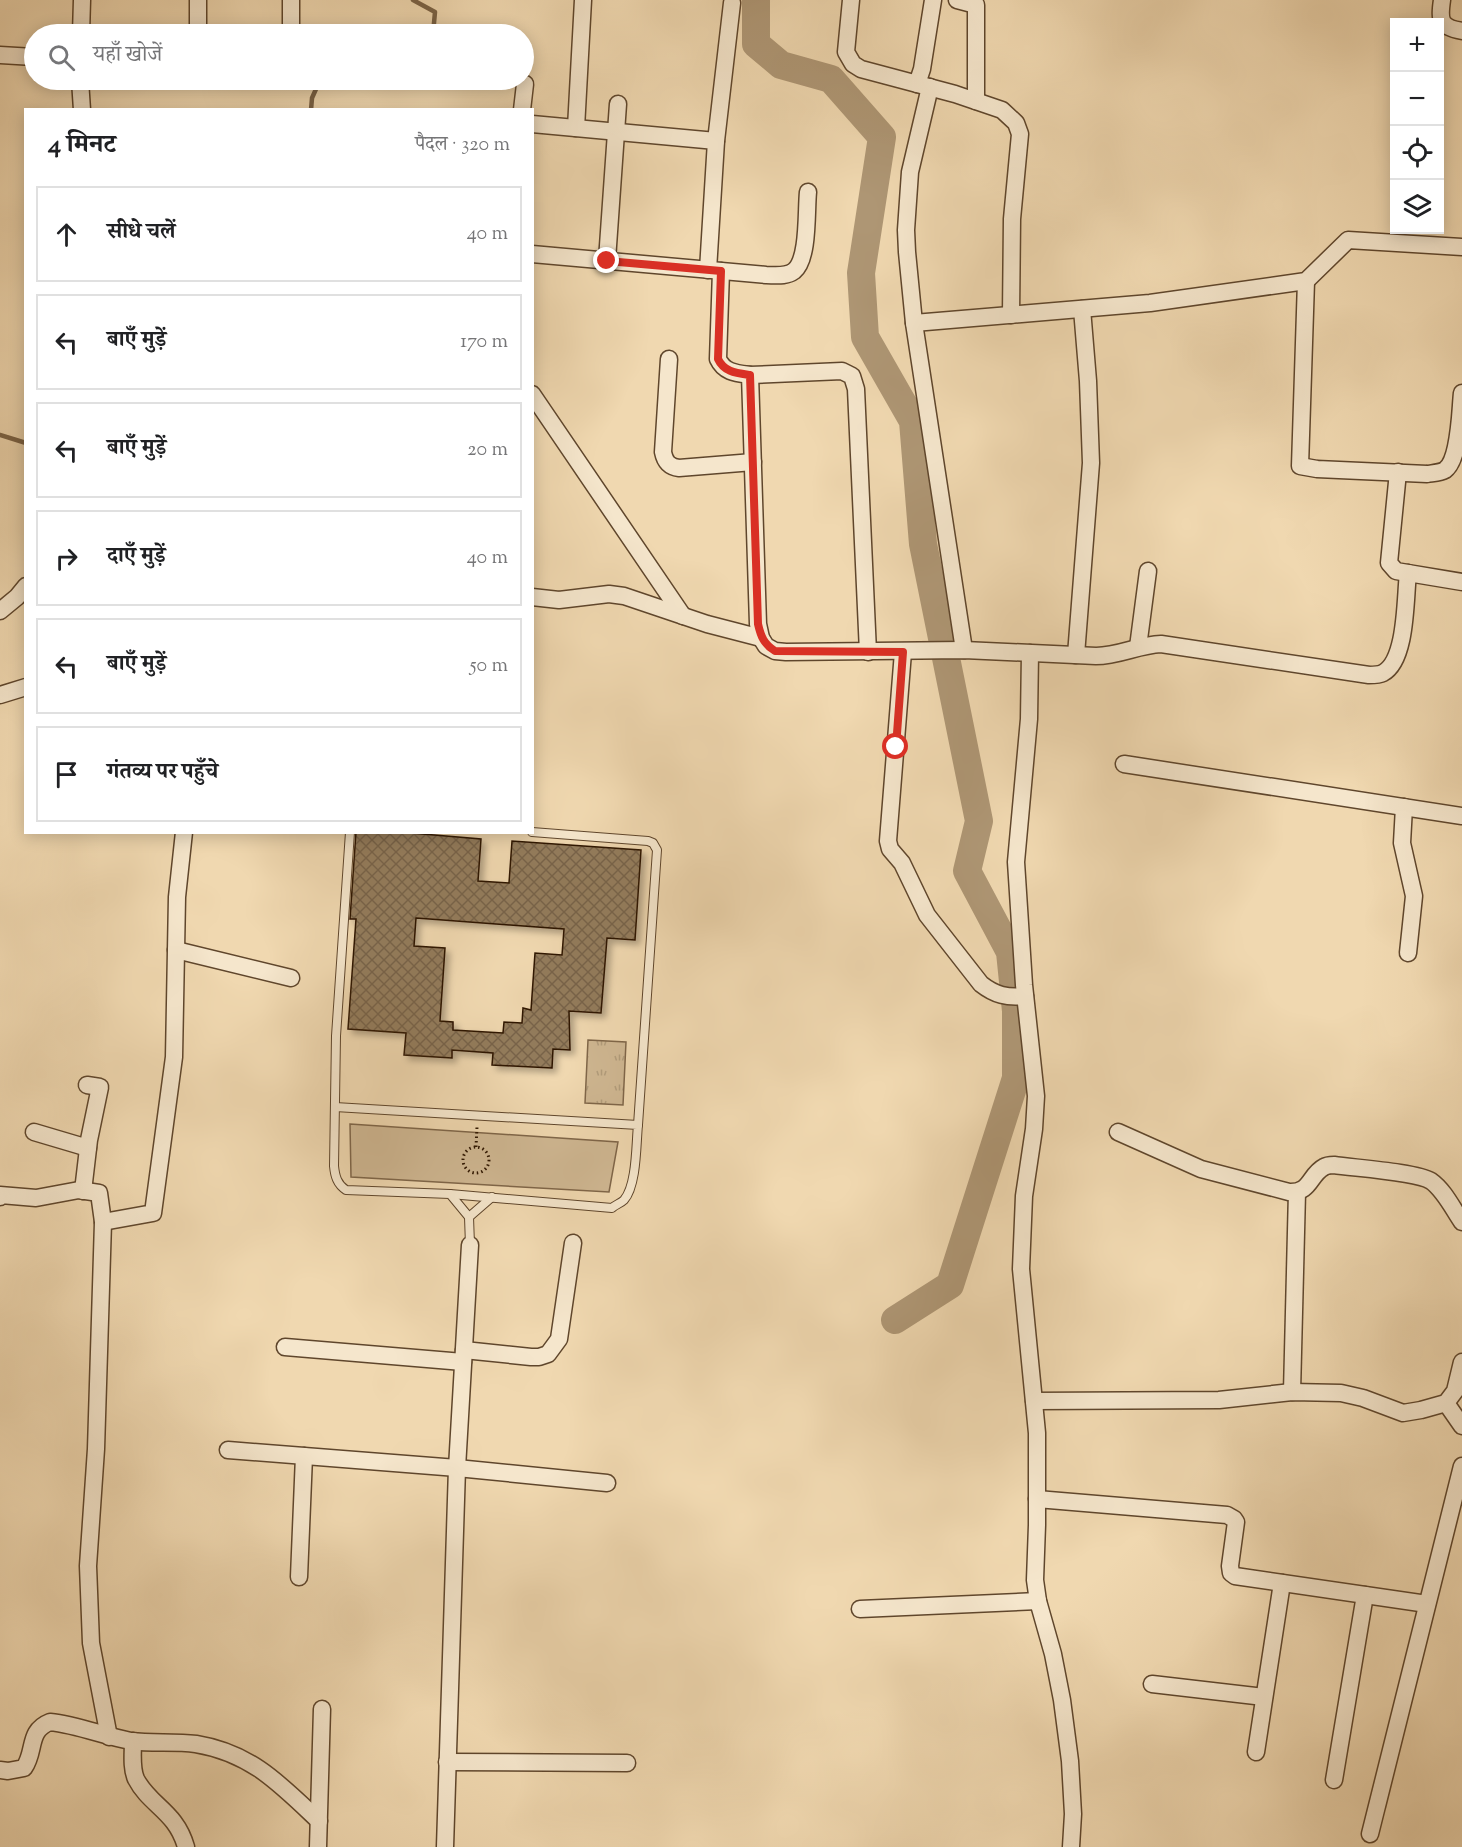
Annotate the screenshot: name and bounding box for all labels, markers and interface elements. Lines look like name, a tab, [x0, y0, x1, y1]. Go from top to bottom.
map controls	[1390, 18, 1444, 234]
button: +	[1390, 18, 1444, 72]
search box	[24, 24, 534, 90]
text: यहाँ खोजें	[93, 40, 162, 72]
icon: search	[45, 41, 78, 74]
button: −	[1390, 72, 1444, 126]
button: locate	[1390, 126, 1444, 180]
text: 4 मिनट	[48, 127, 116, 164]
text: पैदल · 320 m	[415, 131, 510, 160]
button: layers	[1390, 180, 1444, 234]
text: सीधे चलें	[107, 217, 176, 249]
icon: ahead	[50, 218, 83, 251]
text: 40 m	[467, 220, 508, 249]
route end	[593, 247, 619, 273]
text: बाएँ मुड़ें	[107, 325, 166, 357]
icon: left	[50, 326, 83, 359]
text: 170 m	[460, 328, 508, 357]
text: बाएँ मुड़ें	[107, 433, 166, 465]
icon: left	[50, 434, 83, 467]
text: 20 m	[467, 436, 508, 465]
text: दाएँ मुड़ें	[107, 541, 166, 573]
icon: right	[50, 542, 83, 575]
text: 40 m	[467, 544, 508, 573]
text: बाएँ मुड़ें	[107, 649, 166, 681]
icon: left	[50, 650, 83, 683]
text: 50 m	[470, 652, 508, 681]
route start	[882, 733, 908, 759]
text: गंतव्य पर पहुँचे	[107, 757, 218, 789]
icon: arrive	[50, 758, 83, 791]

